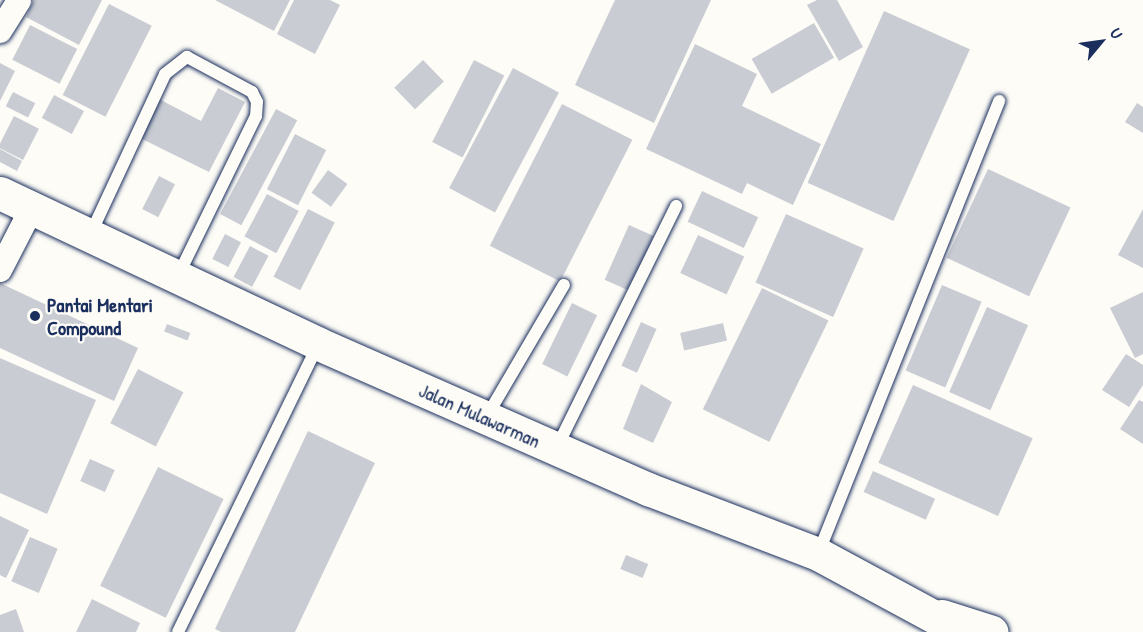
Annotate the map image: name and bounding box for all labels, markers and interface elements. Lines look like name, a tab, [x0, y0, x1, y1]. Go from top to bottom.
north arrow	[1071, 12, 1131, 72]
text: U	[1105, 24, 1129, 42]
place label: Pantai Mentari Compound	[47, 292, 153, 339]
marker: Pantai Mentari Compound	[28, 309, 42, 323]
street label: Jalan Mulawarman	[416, 378, 544, 452]

